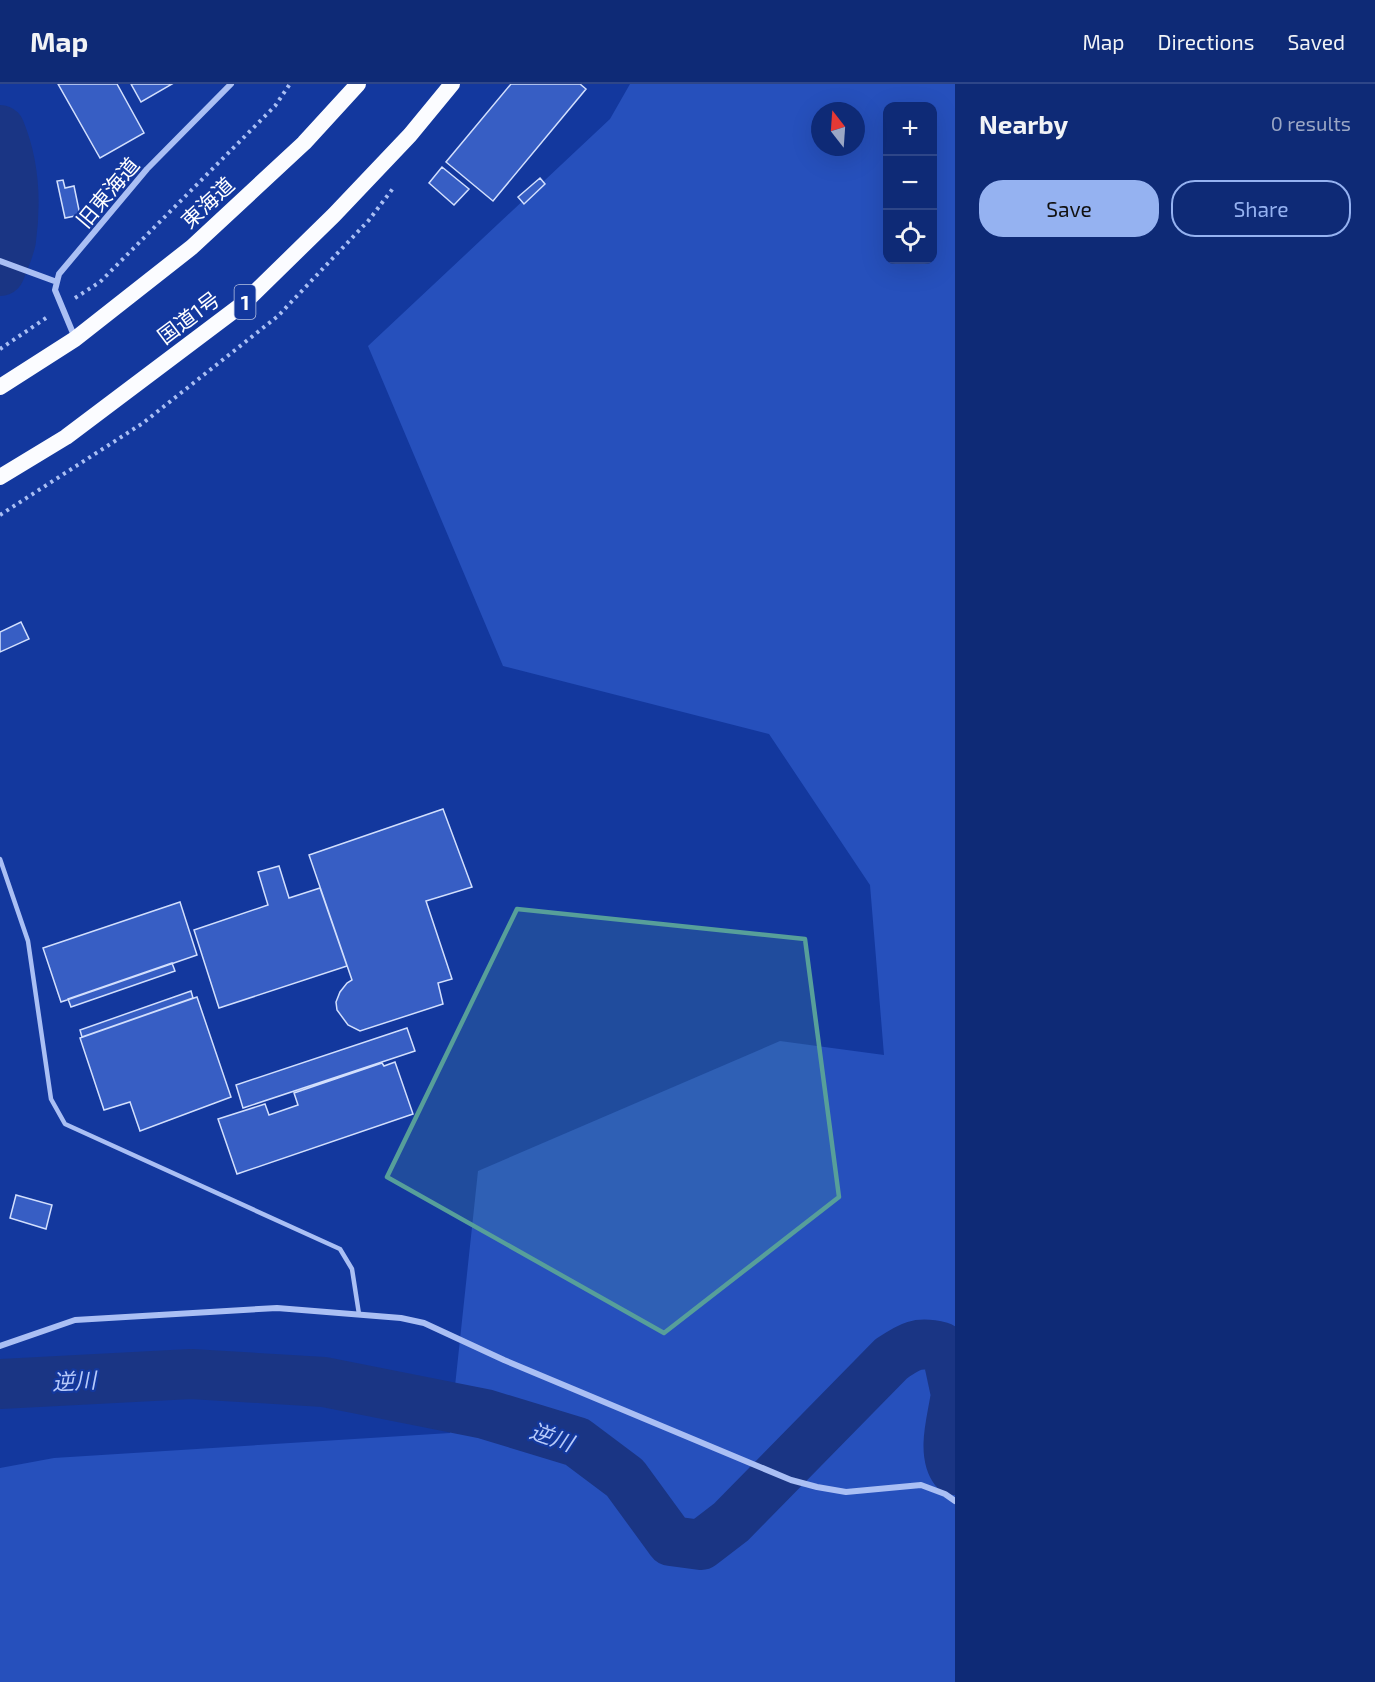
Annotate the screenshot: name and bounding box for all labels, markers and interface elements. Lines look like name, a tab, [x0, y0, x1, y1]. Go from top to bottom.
text: Map	[30, 24, 88, 58]
text: Map	[1082, 29, 1125, 54]
text: Directions	[1158, 29, 1254, 54]
text: Saved	[1287, 29, 1345, 54]
north arrow	[811, 102, 865, 156]
map controls	[883, 102, 937, 264]
button: +	[883, 102, 937, 156]
text: Nearby	[979, 108, 1068, 139]
text: 0 results	[1271, 111, 1351, 135]
street label: 旧東海道	[70, 152, 144, 232]
button: −	[883, 156, 937, 210]
street label: 東海道	[175, 171, 239, 233]
button: Save	[979, 180, 1159, 237]
button: Share	[1171, 180, 1351, 237]
button: locate	[883, 210, 937, 264]
road number: 1	[234, 285, 256, 319]
street label: 国道1号	[152, 286, 224, 348]
water label: 逆川	[51, 1366, 99, 1394]
water label: 逆川	[527, 1417, 579, 1456]

